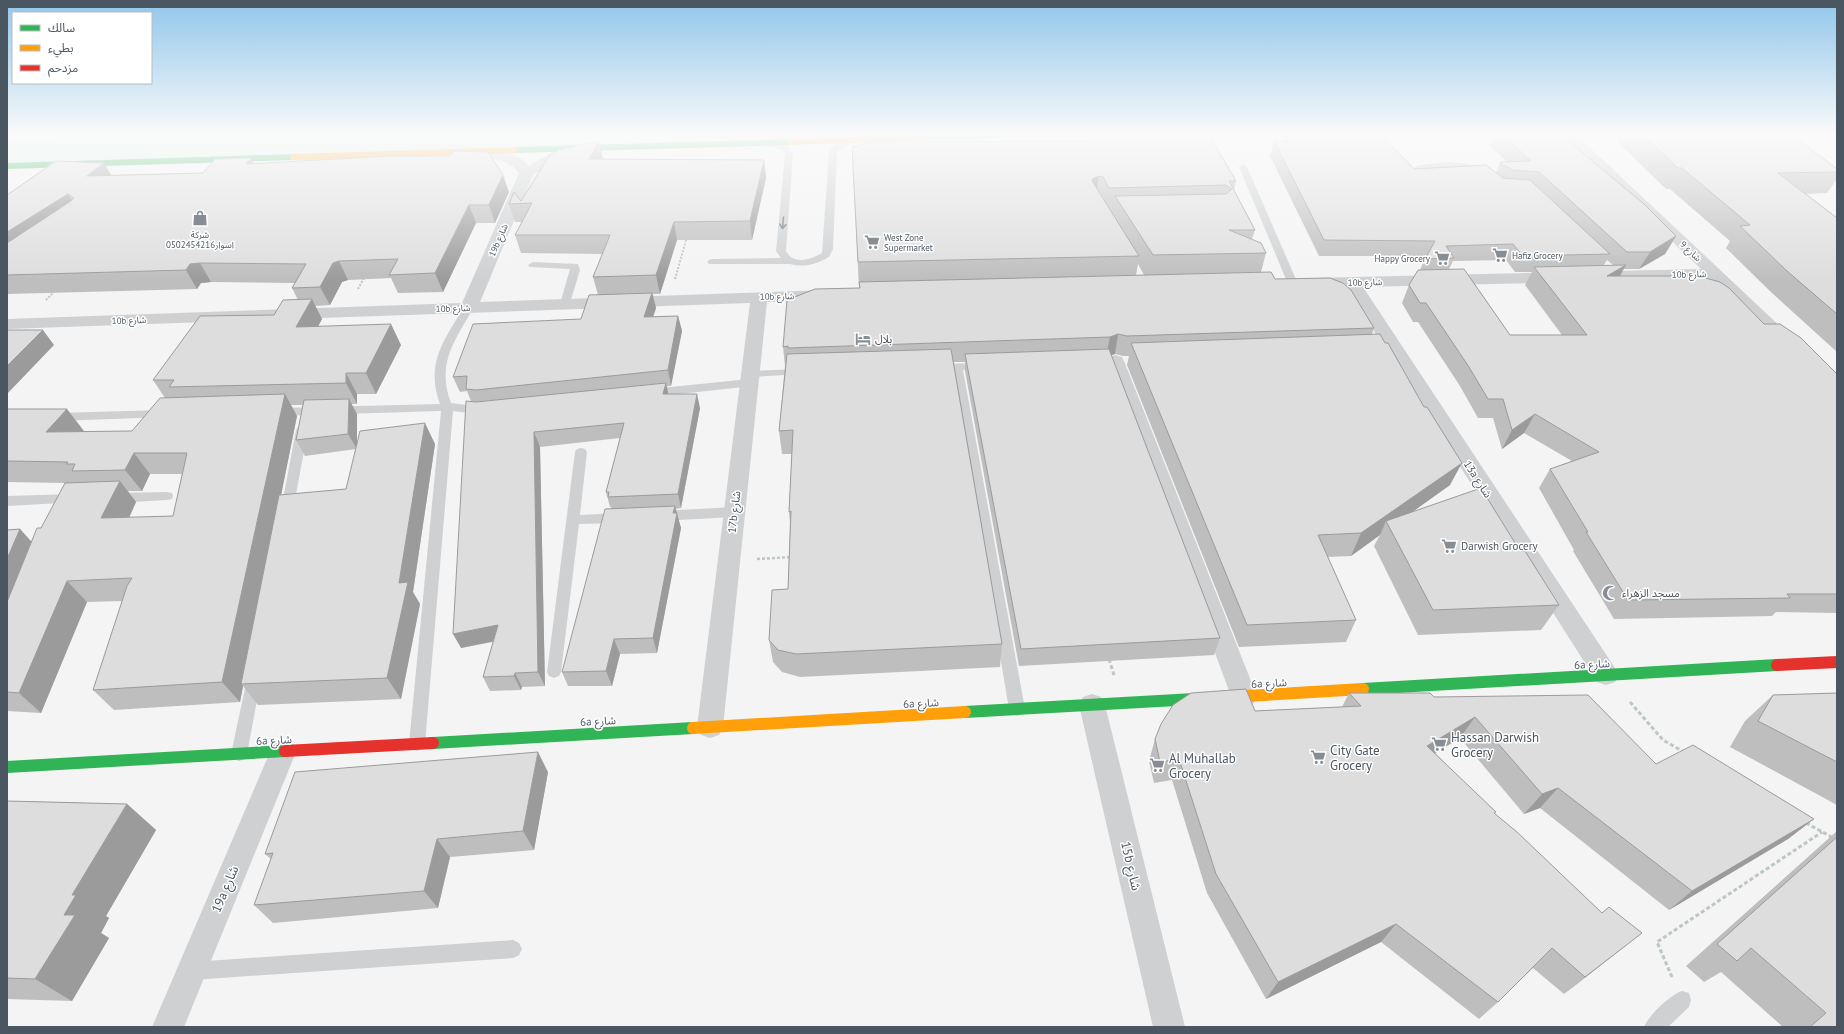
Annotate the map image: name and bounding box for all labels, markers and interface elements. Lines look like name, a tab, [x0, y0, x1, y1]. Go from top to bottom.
legend	[12, 12, 152, 84]
text: سالك	[48, 20, 75, 35]
text: بطيء	[48, 40, 74, 58]
text: مزدحم	[48, 60, 78, 77]
shop icon: شركة اسوار0502454216	[191, 209, 209, 227]
one-way arrow	[780, 216, 787, 229]
street label: 19b شارع	[486, 222, 512, 259]
place label: شركة اسوار0502454216	[166, 229, 234, 251]
place label: West Zone Supermarket	[884, 232, 933, 253]
supermarket icon: West Zone Supermarket	[863, 233, 881, 251]
street label: شارع 9	[1677, 239, 1704, 265]
supermarket icon: Hafiz Grocery	[1491, 246, 1509, 264]
supermarket icon: Happy Grocery	[1433, 249, 1451, 267]
place label: Hafiz Grocery	[1512, 250, 1563, 261]
place label: Happy Grocery	[1375, 253, 1431, 264]
street label: 10b شارع	[1672, 268, 1706, 282]
street label: 10b شارع	[1348, 276, 1382, 290]
street label: 10b شارع	[760, 290, 794, 304]
street label: 10b شارع	[436, 302, 471, 316]
street label: 10b شارع	[112, 314, 147, 328]
hotel icon: بلال	[854, 330, 872, 348]
place label: بلال	[875, 332, 892, 346]
street label: 13a شارع	[1460, 458, 1495, 501]
street label: 17b شارع	[724, 490, 745, 534]
supermarket icon: Darwish Grocery	[1440, 537, 1458, 555]
place label: Darwish Grocery	[1461, 539, 1538, 553]
mosque icon: مسجد الزهراء	[1601, 584, 1619, 602]
place label: مسجد الزهراء	[1622, 586, 1680, 600]
street label: 6a شارع	[1574, 656, 1611, 673]
street label: 6a شارع	[1251, 675, 1288, 692]
street label: 6a شارع	[903, 695, 940, 712]
street label: 6a شارع	[580, 713, 617, 730]
place label: Hassan Darwish Grocery	[1451, 729, 1539, 761]
street label: 6a شارع	[256, 732, 293, 749]
supermarket icon: Hassan Darwish Grocery	[1430, 735, 1448, 753]
place label: City Gate Grocery	[1330, 742, 1380, 774]
supermarket icon: City Gate Grocery	[1309, 748, 1327, 766]
place label: Al Muhallab Grocery	[1169, 750, 1236, 782]
supermarket icon: Al Muhallab Grocery	[1148, 756, 1166, 774]
street label: 15b شارع	[1115, 840, 1145, 893]
street label: 19a شارع	[208, 863, 244, 916]

